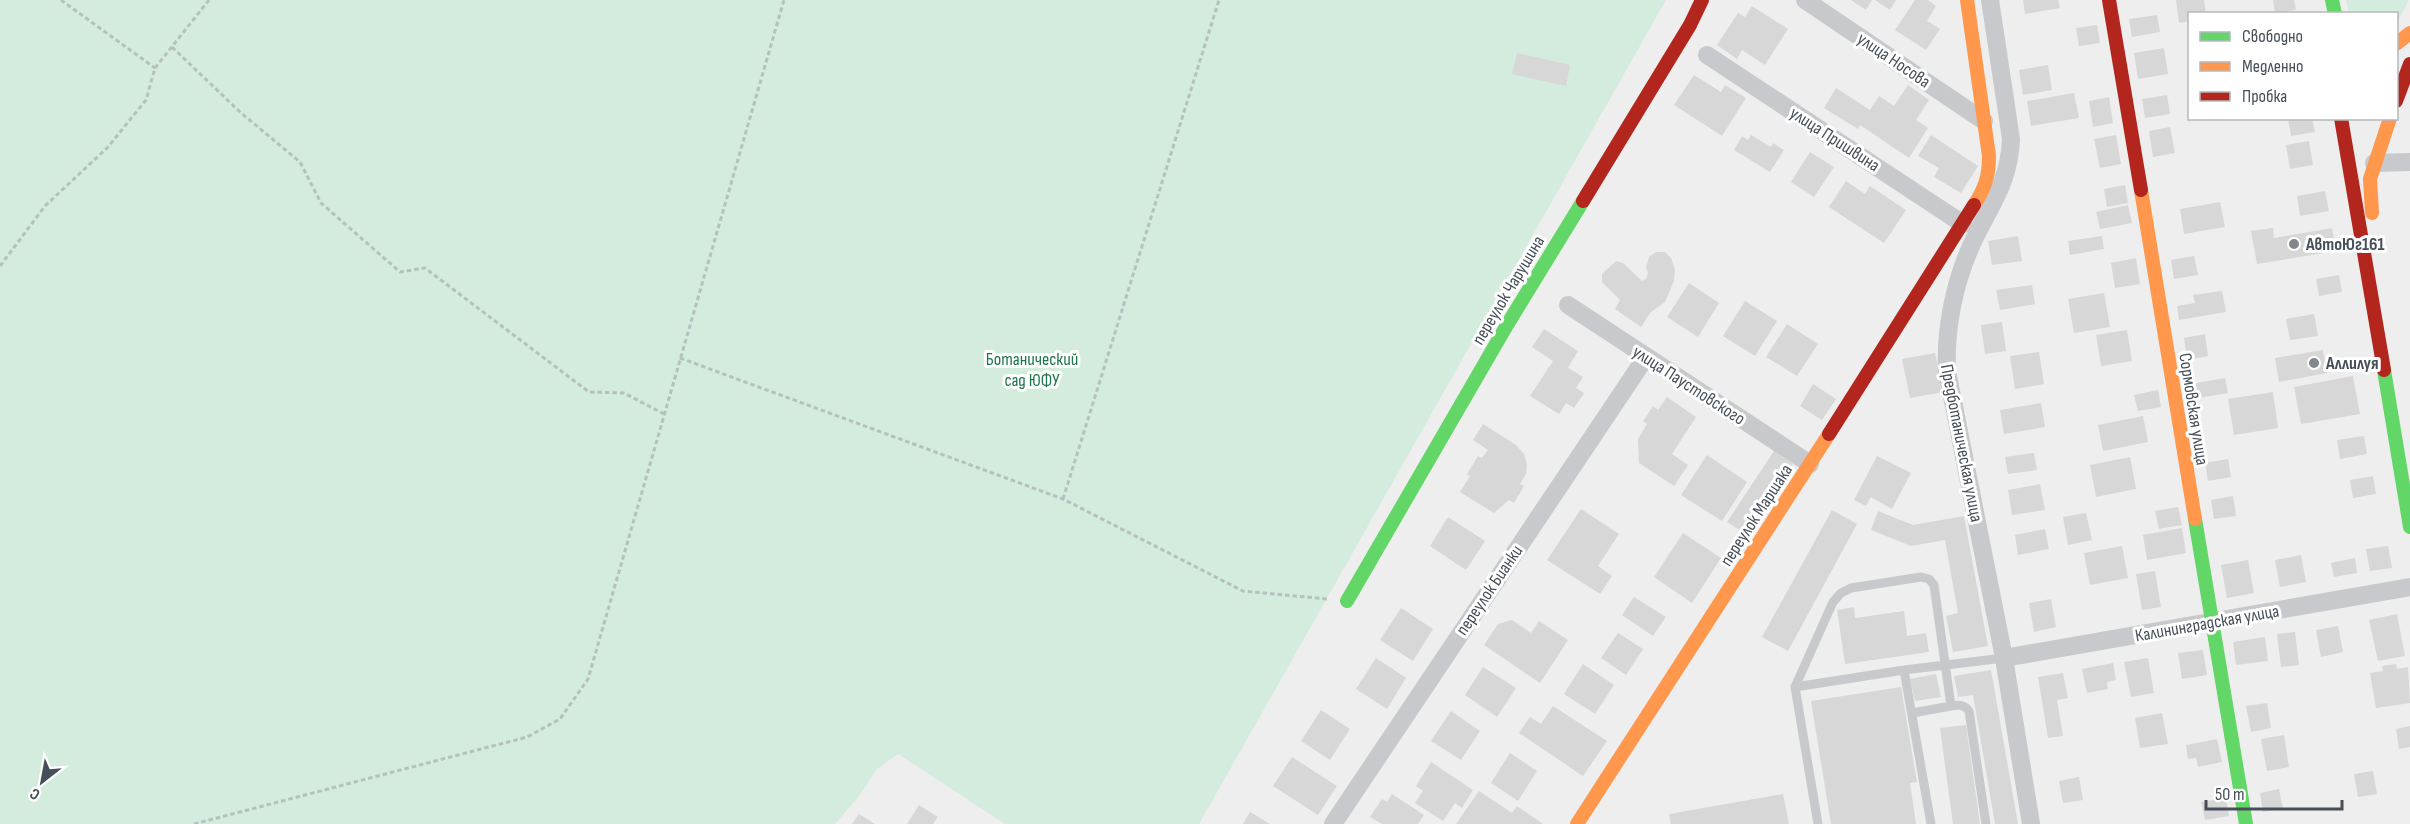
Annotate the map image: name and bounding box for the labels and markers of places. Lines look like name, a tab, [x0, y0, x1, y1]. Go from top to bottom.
place label: АвтоЮг161	[2305, 234, 2385, 255]
marker: АвтоЮг161	[2287, 237, 2301, 251]
place label: Аллилуя	[2325, 353, 2379, 374]
marker: Аллилуя	[2307, 356, 2321, 370]

